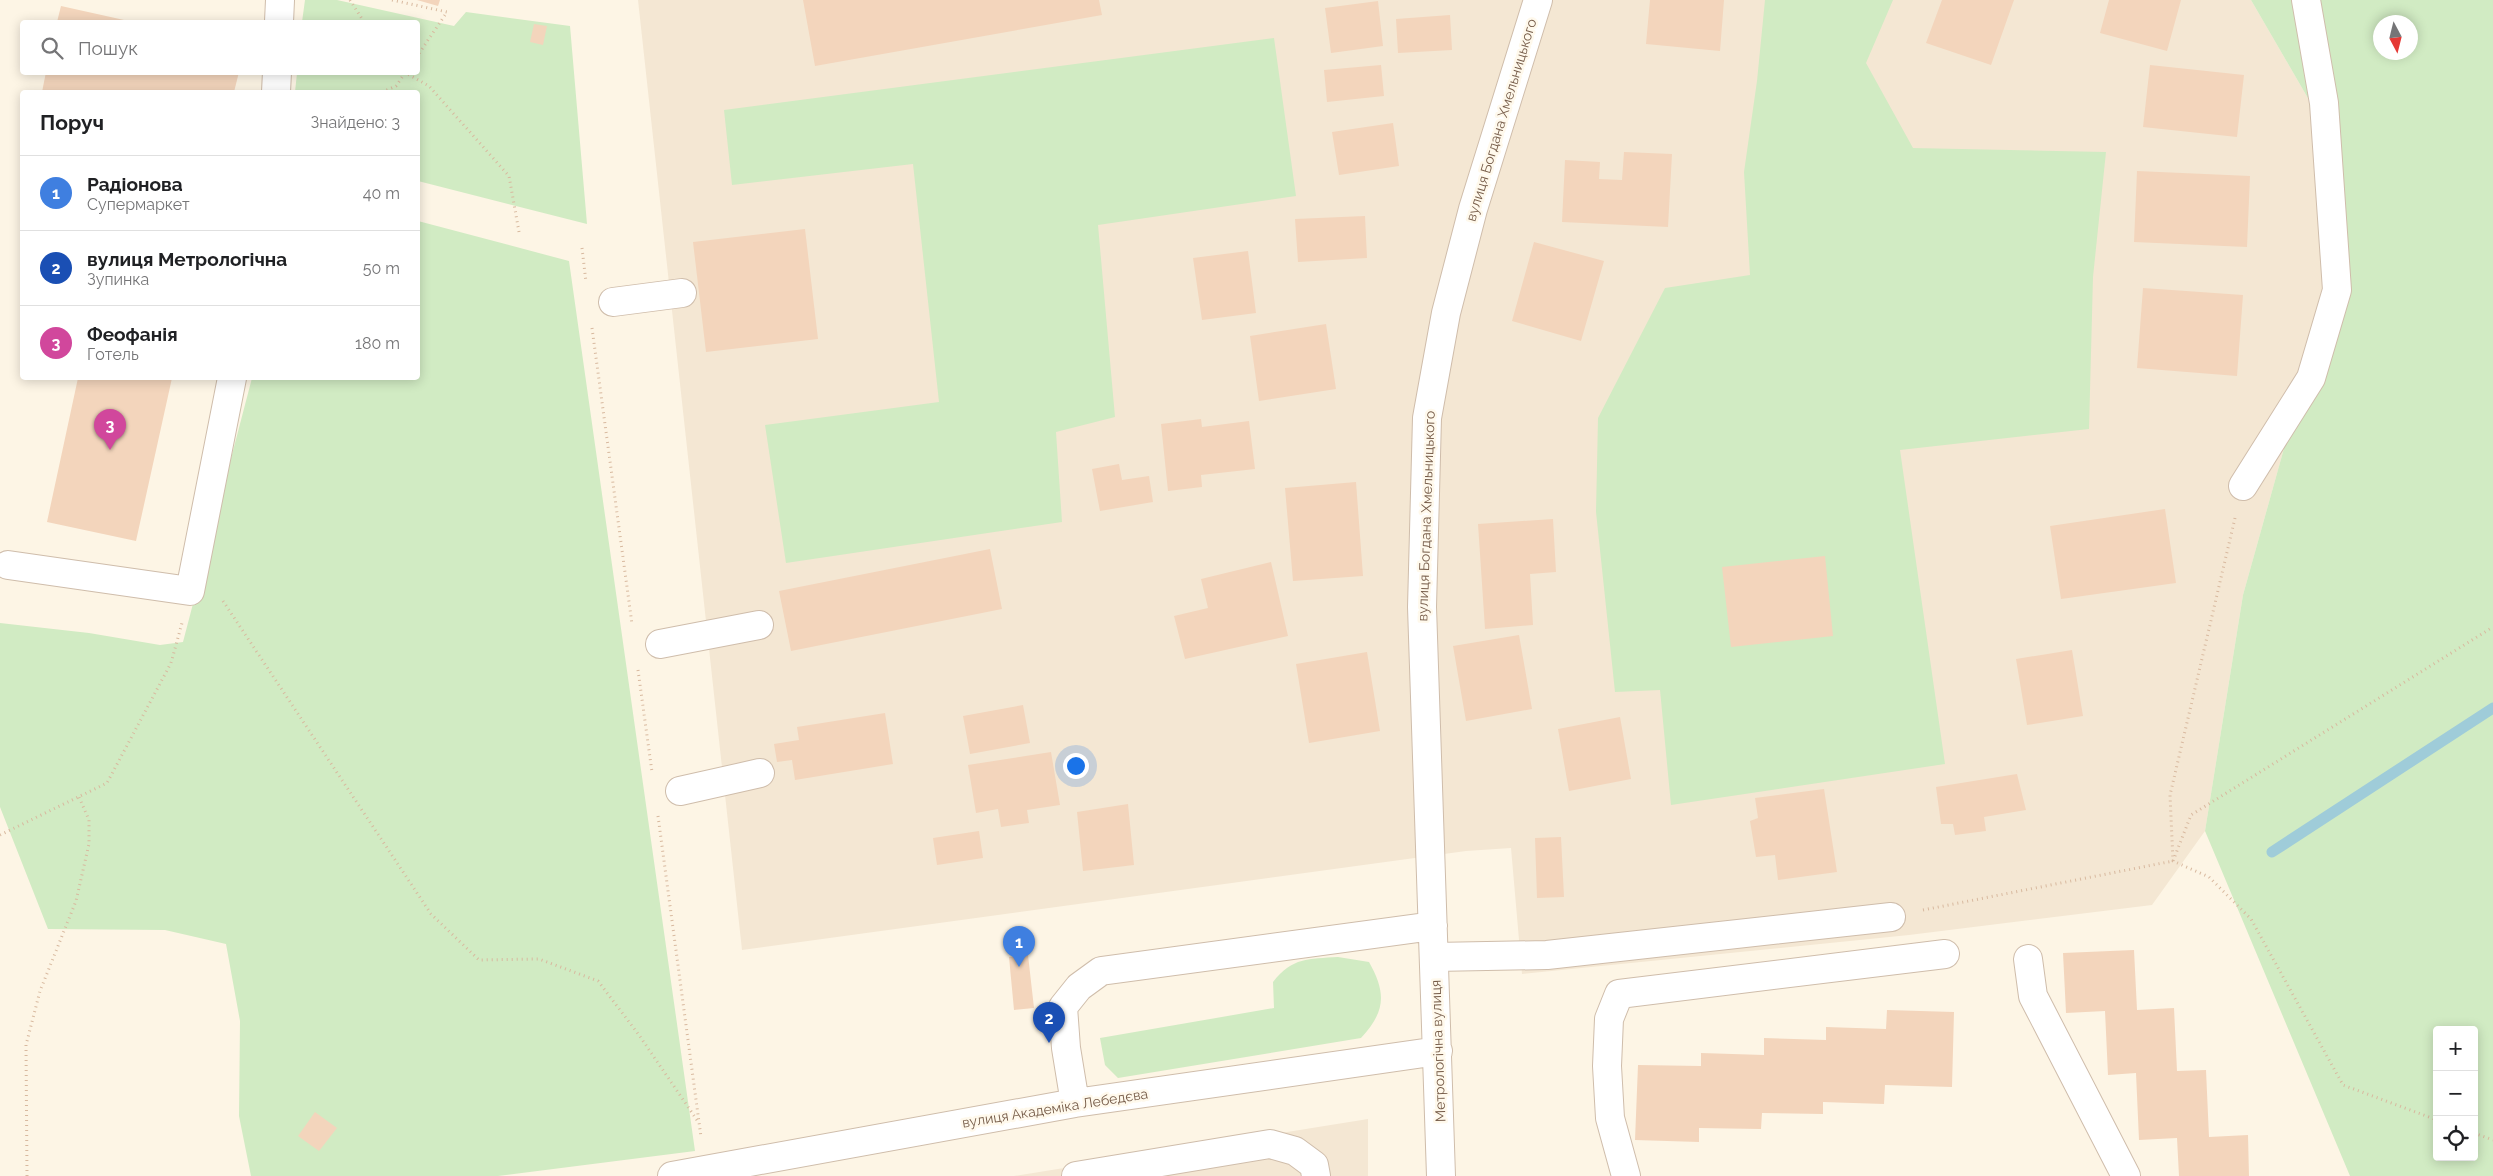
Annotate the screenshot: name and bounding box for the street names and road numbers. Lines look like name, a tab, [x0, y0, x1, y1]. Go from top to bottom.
street label: вулиця Богдана Хмельницького	[1463, 17, 1539, 223]
street label: вулиця Богдана Хмельницького	[1414, 410, 1438, 622]
street label: Метрологічна вулиця	[1428, 980, 1448, 1122]
street label: вулиця Академіка Лебедєва	[961, 1085, 1149, 1131]

